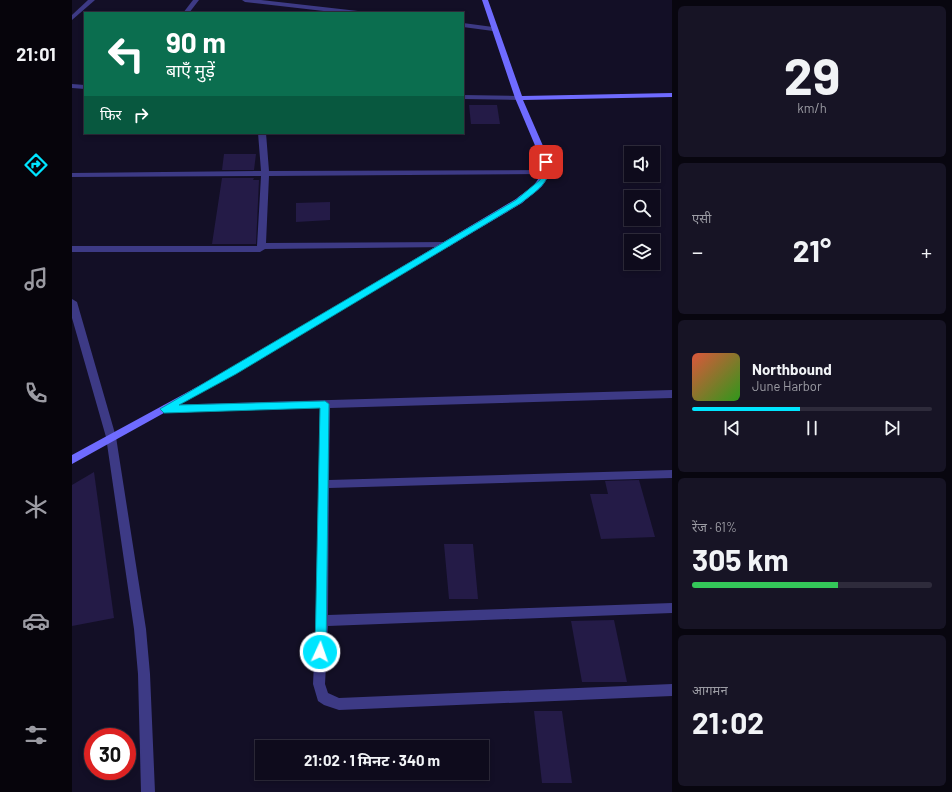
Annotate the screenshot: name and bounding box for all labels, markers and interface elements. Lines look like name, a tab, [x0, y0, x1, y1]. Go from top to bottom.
text: 90 m	[166, 25, 226, 59]
icon: left	[100, 28, 152, 80]
text: 21:01	[16, 43, 56, 65]
text: 29	[784, 43, 840, 105]
text: बाएँ मुड़ें	[166, 59, 215, 81]
text: km/h	[797, 100, 827, 116]
icon: right	[130, 104, 152, 126]
text: फिर	[100, 105, 122, 123]
pin	[529, 145, 563, 179]
map controls	[624, 146, 660, 270]
button: sound	[624, 146, 660, 182]
icon: directions	[22, 151, 50, 179]
icon: arrive	[535, 151, 557, 173]
button: search	[624, 190, 660, 226]
text: एसी	[692, 210, 711, 226]
text: 21°	[793, 232, 831, 268]
button: layers	[624, 234, 660, 270]
text: −	[692, 238, 703, 264]
text: +	[921, 238, 932, 264]
icon: music	[22, 265, 50, 293]
text: Northbound	[752, 360, 832, 378]
text: June Harbor	[752, 378, 822, 394]
icon: phone	[22, 379, 50, 407]
icon: previous	[721, 417, 743, 439]
icon: pause	[801, 417, 823, 439]
icon: next	[881, 417, 903, 439]
icon: climate	[22, 493, 50, 521]
text: रेंज · 61%	[692, 519, 737, 535]
text: 305 km	[692, 541, 789, 577]
icon: car	[22, 607, 50, 635]
position arrow	[299, 631, 341, 673]
text: आगमन	[692, 682, 728, 698]
text: 21:02	[692, 704, 764, 740]
icon: filters	[22, 721, 50, 749]
speed limit sign: 30	[84, 728, 136, 780]
text: 21:02 · 1 मिनट · 340 m	[304, 751, 440, 769]

